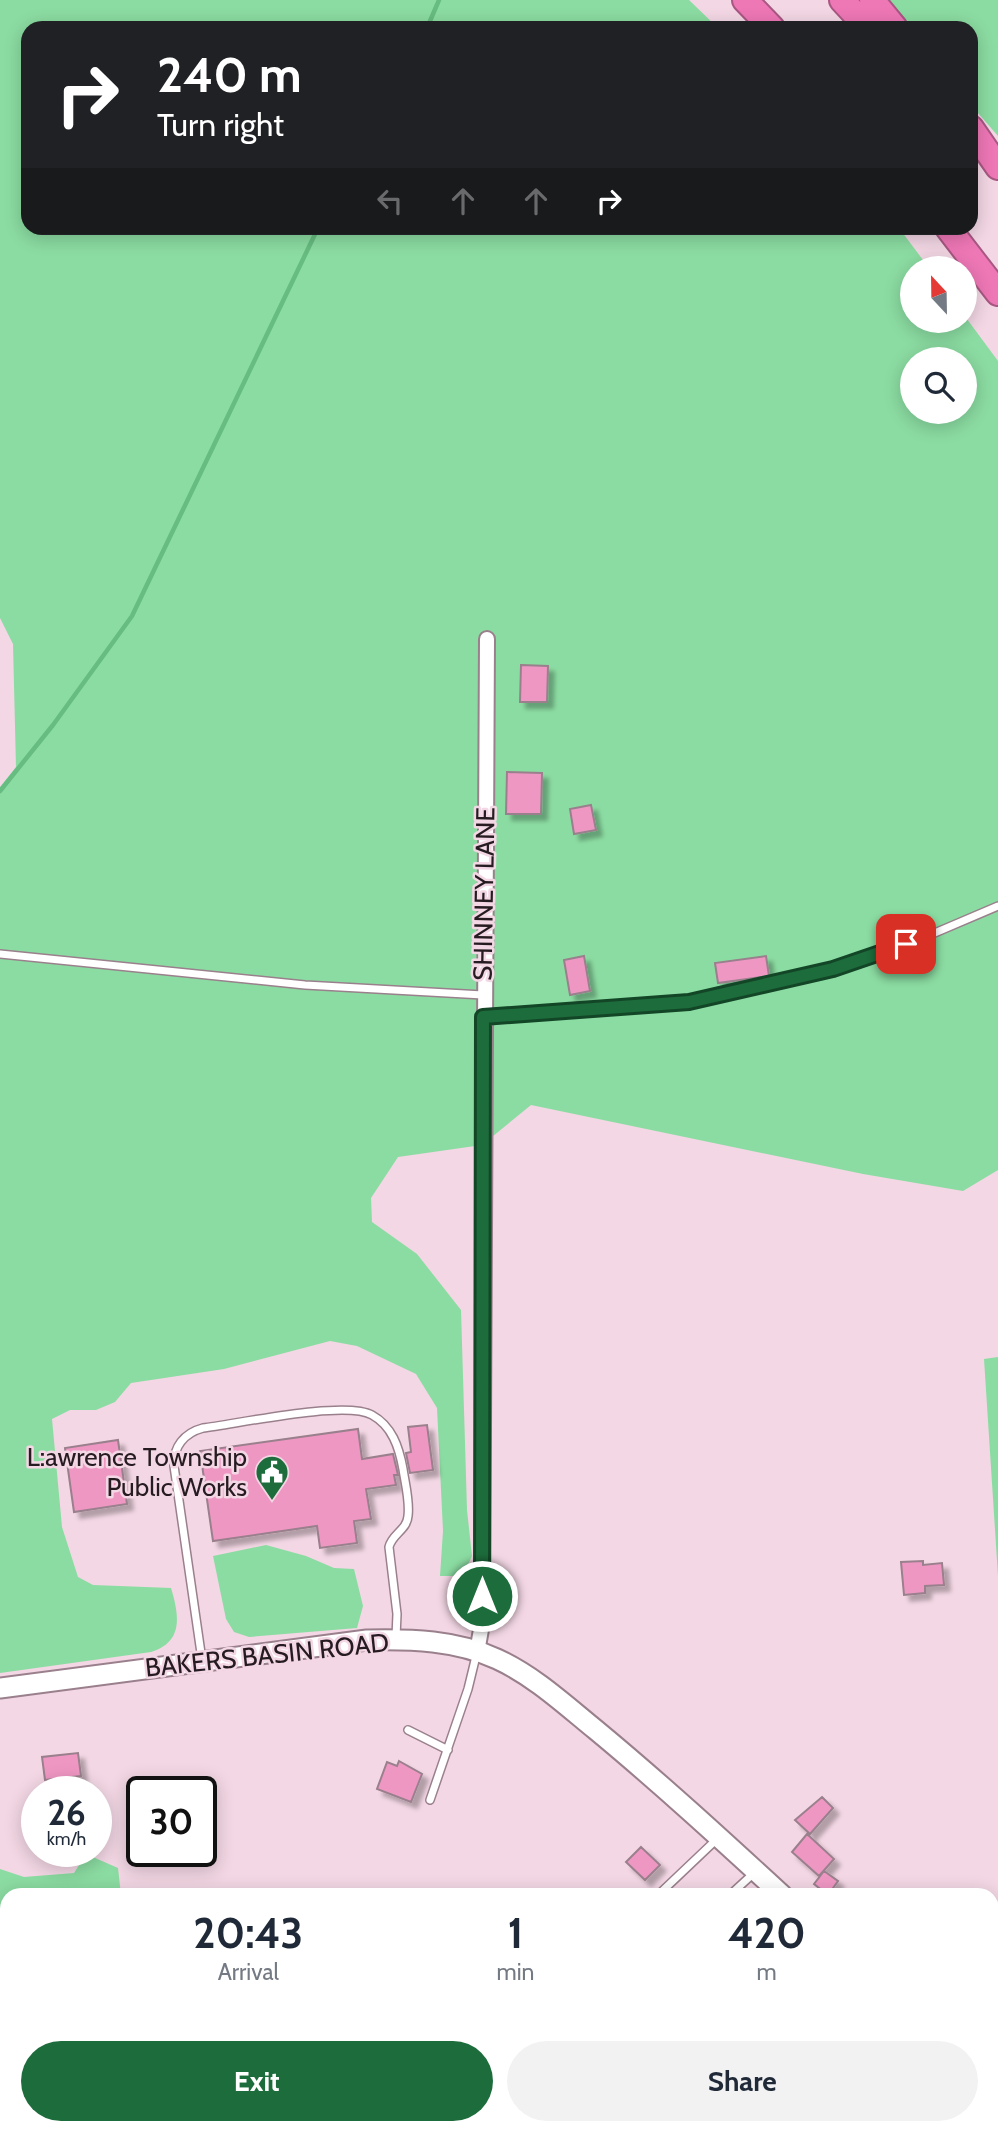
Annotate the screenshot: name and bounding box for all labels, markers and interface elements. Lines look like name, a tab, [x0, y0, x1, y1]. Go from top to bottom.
text: 240 m	[157, 45, 302, 104]
icon: right	[42, 49, 133, 140]
text: Turn right	[157, 105, 284, 144]
icon: left	[371, 182, 409, 220]
icon: ahead	[444, 182, 482, 220]
icon: ahead	[517, 182, 555, 220]
icon: right	[590, 182, 628, 220]
north arrow	[900, 256, 976, 332]
map controls	[900, 256, 977, 424]
button: search	[900, 347, 977, 424]
street label: SHINNEY LANE	[466, 807, 502, 981]
pin	[876, 914, 936, 974]
icon: arrive	[887, 925, 925, 963]
place label: L:awrence Township Public Works	[27, 1441, 247, 1503]
public building icon: L:awrence Township Public Works	[253, 1453, 291, 1502]
position arrow	[445, 1559, 519, 1633]
street label: BAKERS BASIN ROAD	[143, 1626, 391, 1684]
speed limit sign: 30	[126, 1776, 217, 1867]
text: 26	[47, 1791, 86, 1834]
text: km/h	[47, 1828, 86, 1850]
text: 20:43	[193, 1907, 303, 1959]
text: 1	[508, 1907, 523, 1959]
text: 420	[728, 1907, 806, 1959]
text: Arrival	[218, 1958, 279, 1986]
text: min	[497, 1958, 534, 1986]
text: m	[757, 1958, 777, 1986]
button: Exit	[21, 2041, 493, 2121]
button: Share	[507, 2041, 978, 2121]

